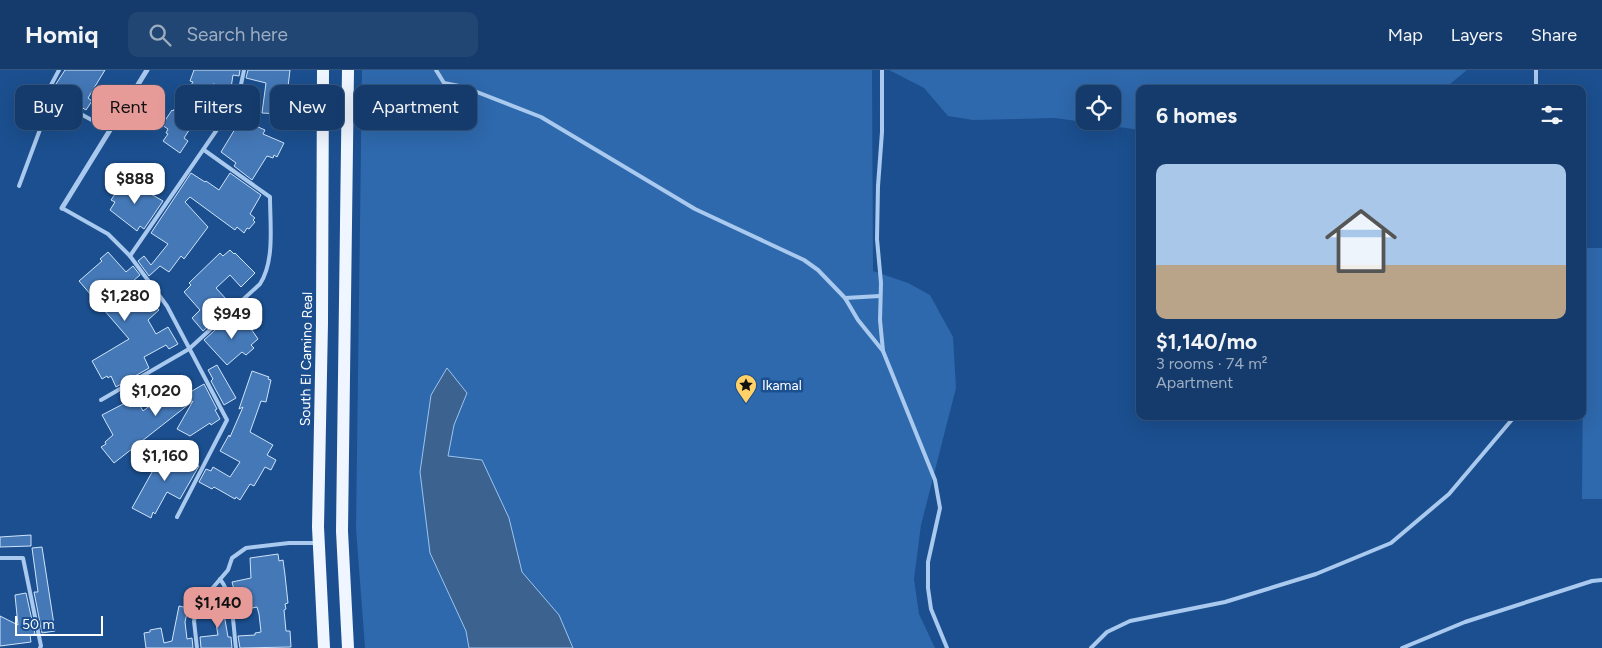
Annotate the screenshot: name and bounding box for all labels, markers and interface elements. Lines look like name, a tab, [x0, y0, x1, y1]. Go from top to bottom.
search box	[128, 12, 478, 57]
text: Homiq	[25, 20, 98, 49]
icon: search	[146, 21, 174, 49]
text: Search here	[186, 23, 288, 46]
text: Map	[1388, 24, 1423, 46]
text: Layers	[1451, 24, 1503, 46]
text: Share	[1531, 24, 1577, 46]
chip: Buy	[15, 85, 82, 130]
chip: Rent	[92, 85, 165, 130]
chip: Filters	[175, 85, 260, 130]
chip: New	[270, 85, 344, 130]
chip: Apartment	[354, 85, 477, 130]
map controls	[1076, 85, 1121, 130]
button: locate	[1076, 85, 1121, 130]
icon: filters	[1538, 101, 1566, 129]
text: 6 homes	[1156, 103, 1237, 128]
pin: $888	[105, 162, 165, 205]
text: $888	[116, 169, 154, 188]
icon: home	[1316, 196, 1406, 286]
pin: $1,280	[84, 280, 166, 322]
text: $1,280	[100, 286, 150, 305]
street label: South El Camino Real	[297, 292, 316, 426]
pin: $949	[202, 298, 262, 340]
text: $949	[213, 304, 251, 323]
text: $1,140/mo	[1156, 329, 1257, 354]
text: 3 rooms · 74 m²	[1156, 354, 1268, 373]
place icon: Ikamal	[734, 373, 758, 404]
text: Apartment	[1156, 373, 1233, 392]
pin: $1,020	[115, 374, 197, 417]
place label: Ikamal	[762, 377, 802, 394]
text: $1,020	[131, 381, 181, 400]
pin: $1,160	[124, 440, 206, 482]
text: $1,160	[142, 446, 188, 465]
pin: $1,140	[177, 586, 259, 629]
text: $1,140	[195, 593, 241, 612]
scale bar	[15, 613, 102, 636]
text: 50 m	[22, 616, 54, 633]

